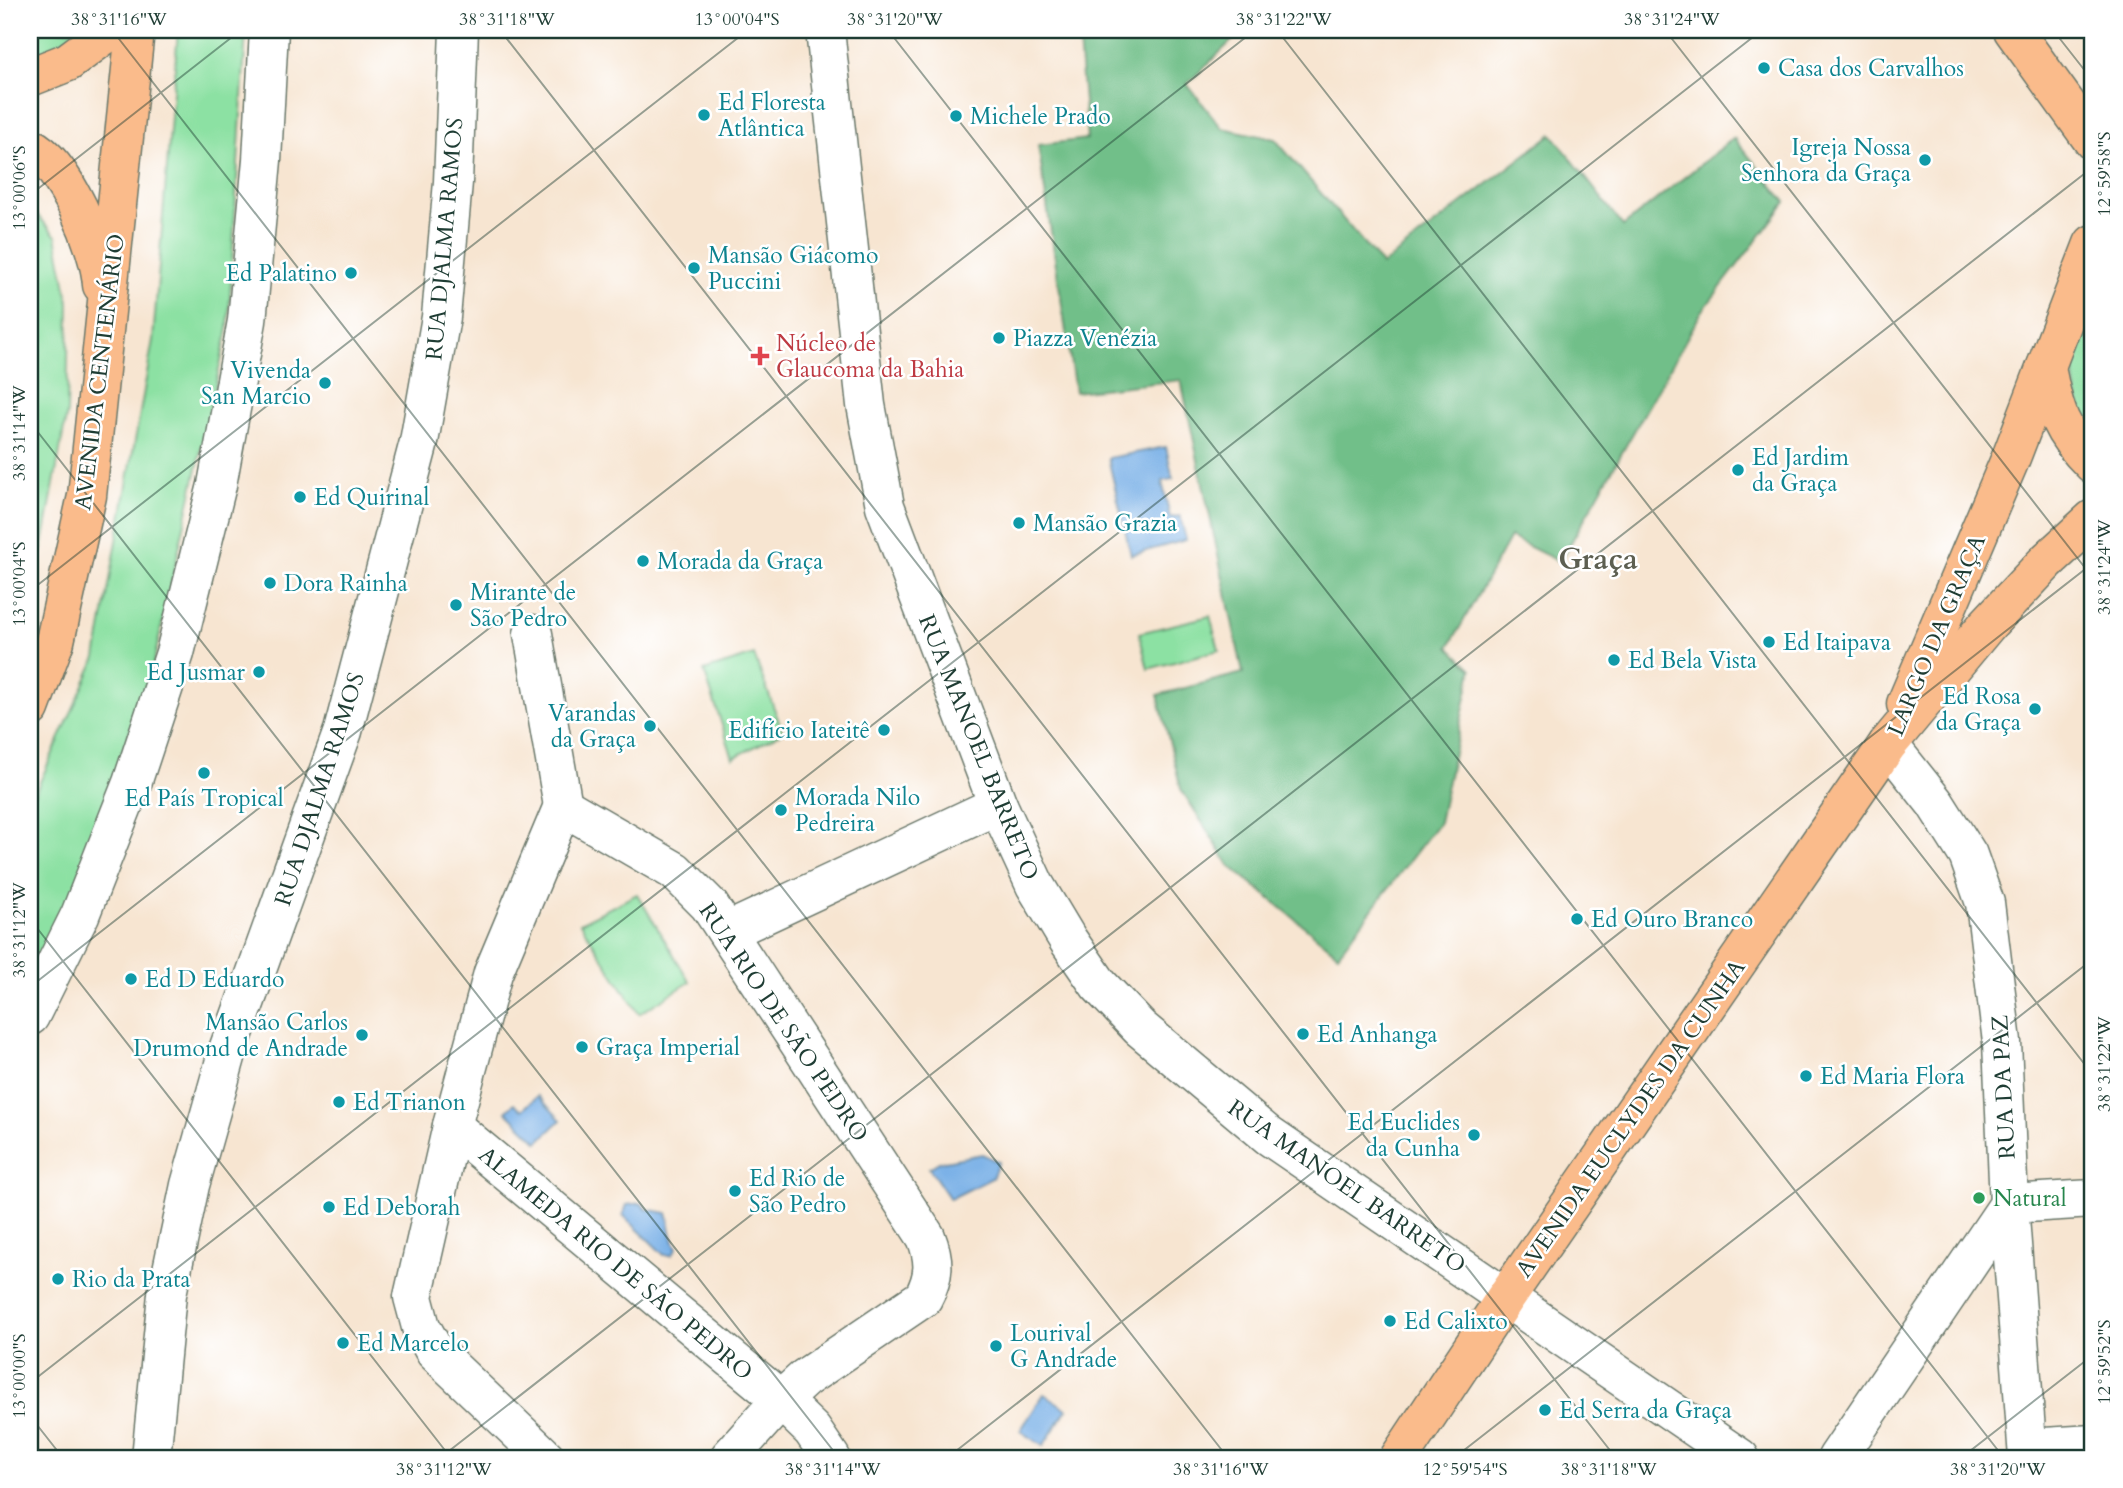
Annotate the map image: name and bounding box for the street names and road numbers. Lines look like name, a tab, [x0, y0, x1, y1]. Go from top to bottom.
street label: RUA DJALMA RAMOS	[418, 116, 471, 362]
street label: AVENIDA CENTENÁRIO	[67, 232, 132, 512]
street label: LARGO DA GRAÇA	[1880, 529, 1993, 741]
street label: RUA MANOEL BARRETO	[911, 610, 1046, 885]
street label: RUA DJALMA RAMOS	[267, 669, 372, 910]
street label: RUA RIO DE SÃO PEDRO	[692, 896, 876, 1148]
street label: AVENIDA EUCLYDES DA CUNHA	[1508, 953, 1753, 1283]
street label: RUA DA PAZ	[1984, 1014, 2023, 1160]
street label: RUA MANOEL BARRETO	[1222, 1092, 1472, 1281]
street label: ALAMEDA RIO DE SÃO PEDRO	[472, 1139, 760, 1387]

